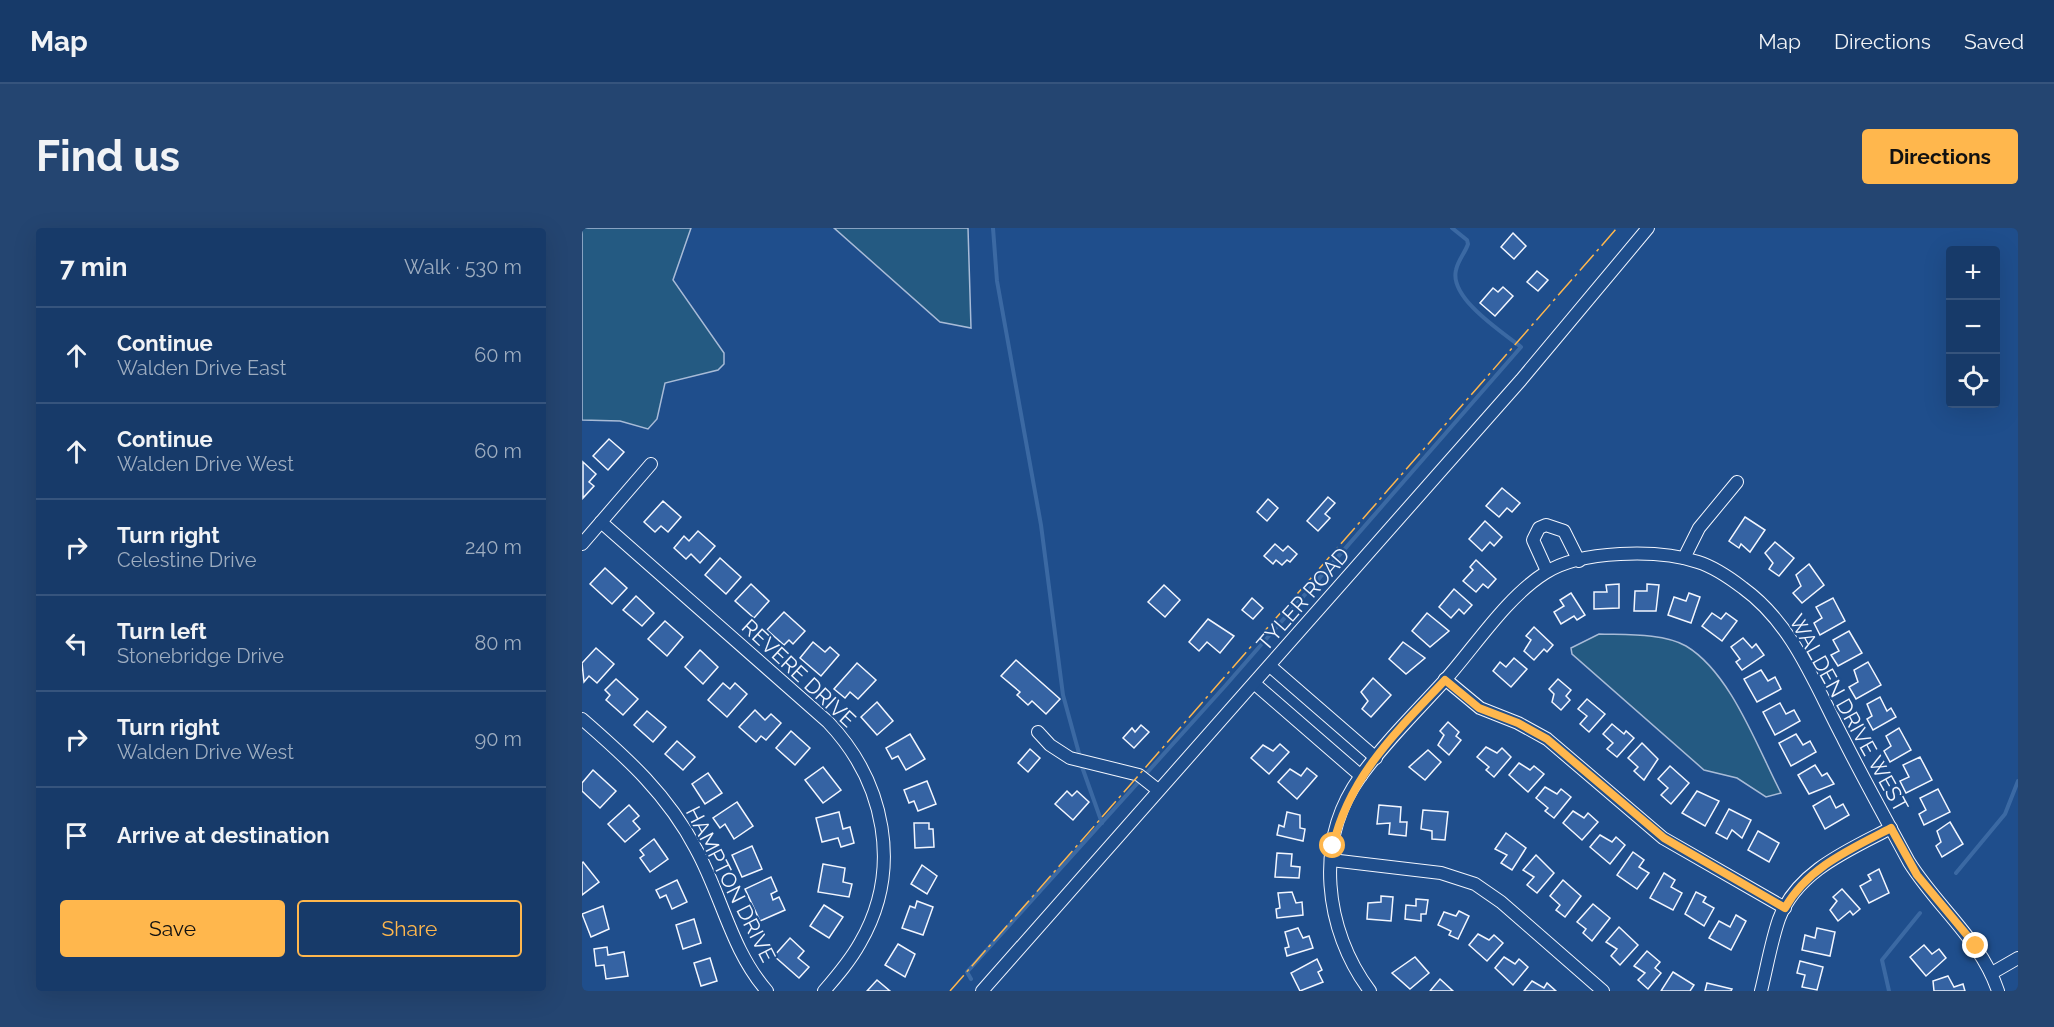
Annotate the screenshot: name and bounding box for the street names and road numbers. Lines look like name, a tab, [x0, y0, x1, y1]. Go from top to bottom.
street label: TYLER ROAD	[1251, 542, 1355, 656]
street label: WALDEN DRIVE WEST	[1784, 610, 1914, 816]
street label: REVERE DRIVE	[737, 614, 861, 732]
street label: HAMPTON DRIVE	[681, 802, 781, 966]

